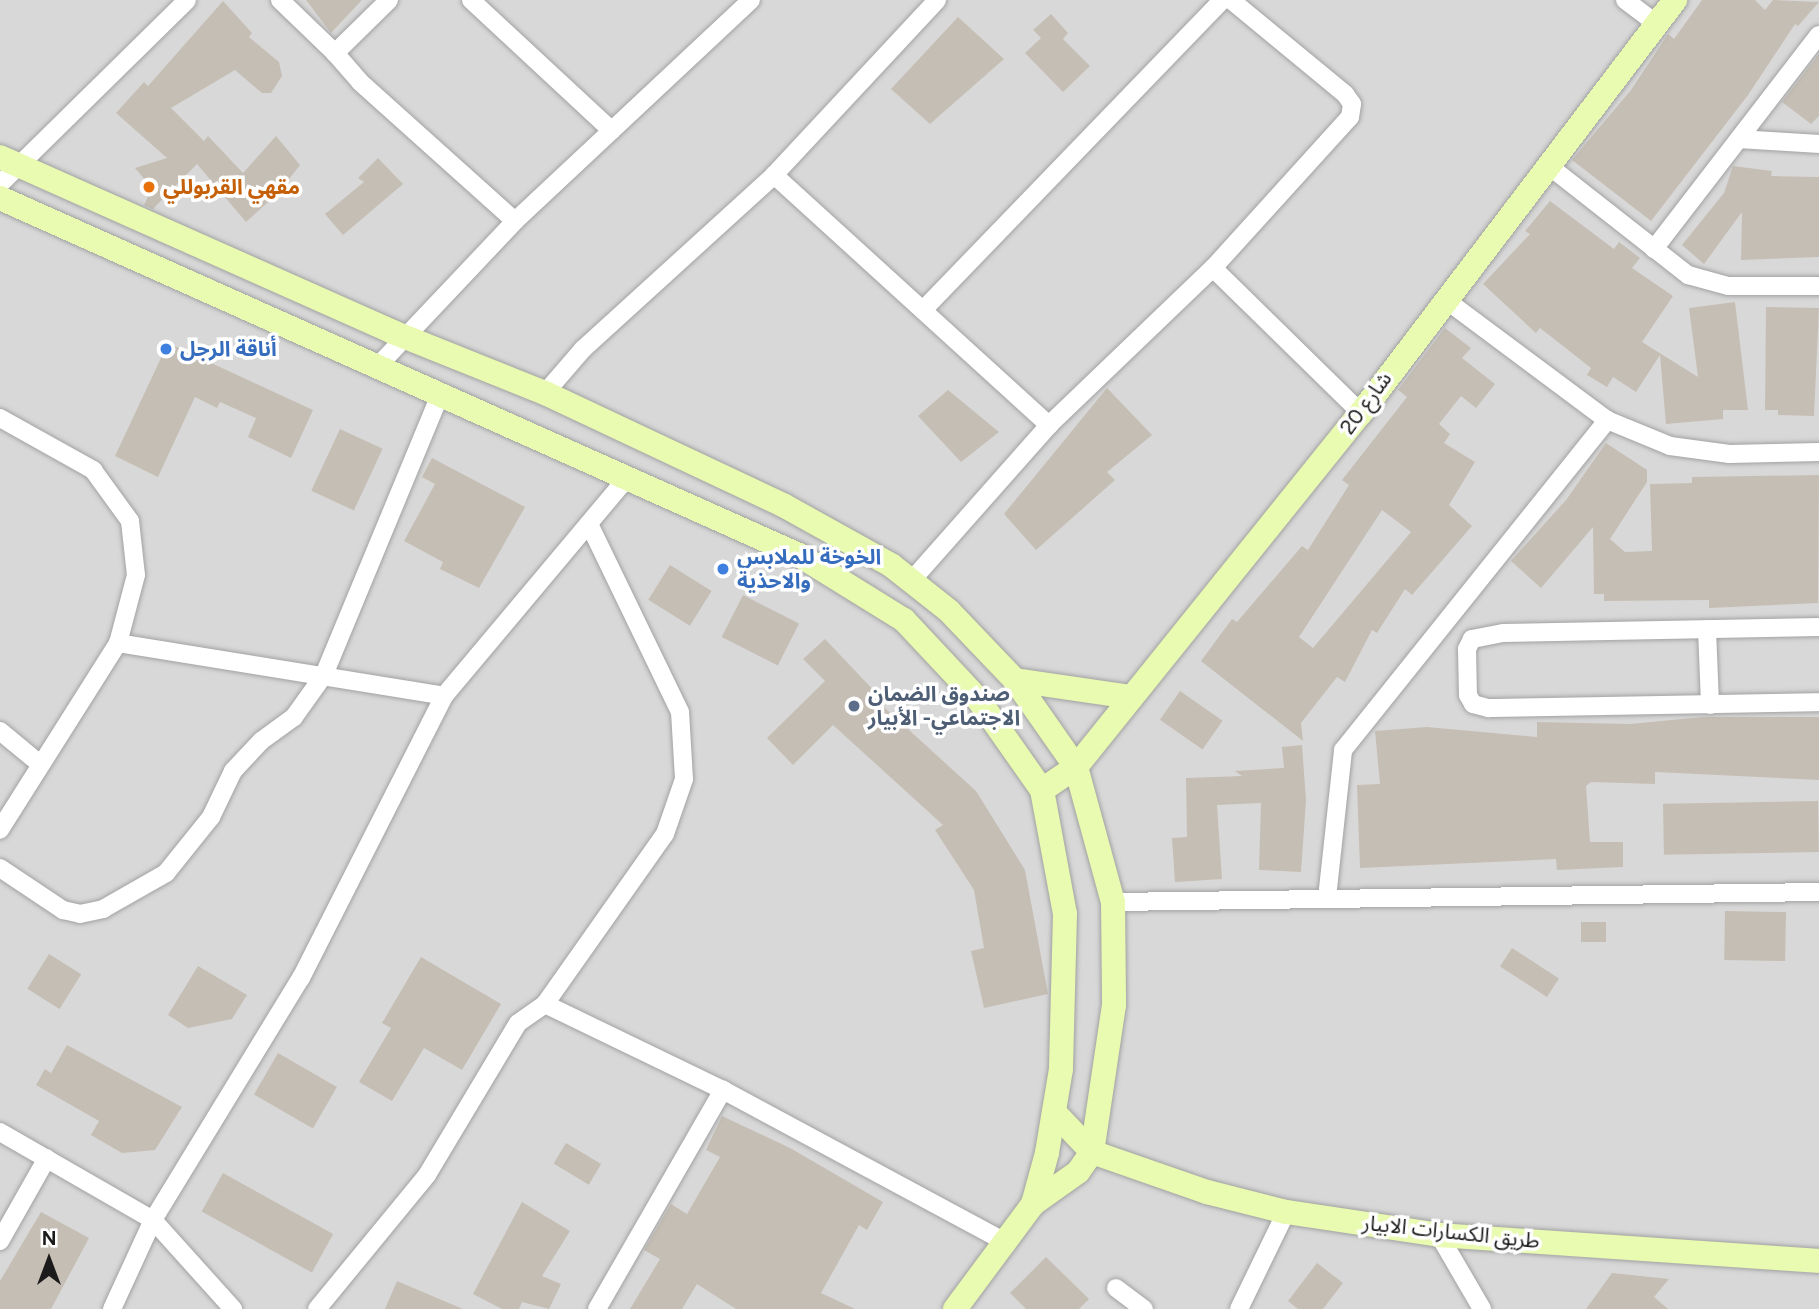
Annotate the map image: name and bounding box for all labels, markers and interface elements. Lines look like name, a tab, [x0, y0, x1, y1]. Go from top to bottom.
place label: مقهي القربوللي	[163, 174, 300, 200]
marker: مقهي القربوللي	[141, 179, 157, 195]
place label: أناقة الرجل	[180, 336, 277, 362]
marker: أناقة الرجل	[158, 341, 174, 357]
street label: شارع 20	[1335, 367, 1397, 439]
place label: الخوخة للملابس والاحذية	[737, 544, 881, 594]
marker: الخوخة للملابس والاحذية	[715, 561, 731, 577]
place label: صندوق الضمان الاجتماعي- الأبيار	[868, 681, 1020, 731]
marker: صندوق الضمان الاجتماعي- الأبيار	[846, 698, 862, 714]
street label: طريق الكسارات الابيار	[1361, 1210, 1541, 1254]
north arrow	[14, 1225, 84, 1295]
text: N	[42, 1227, 56, 1250]

